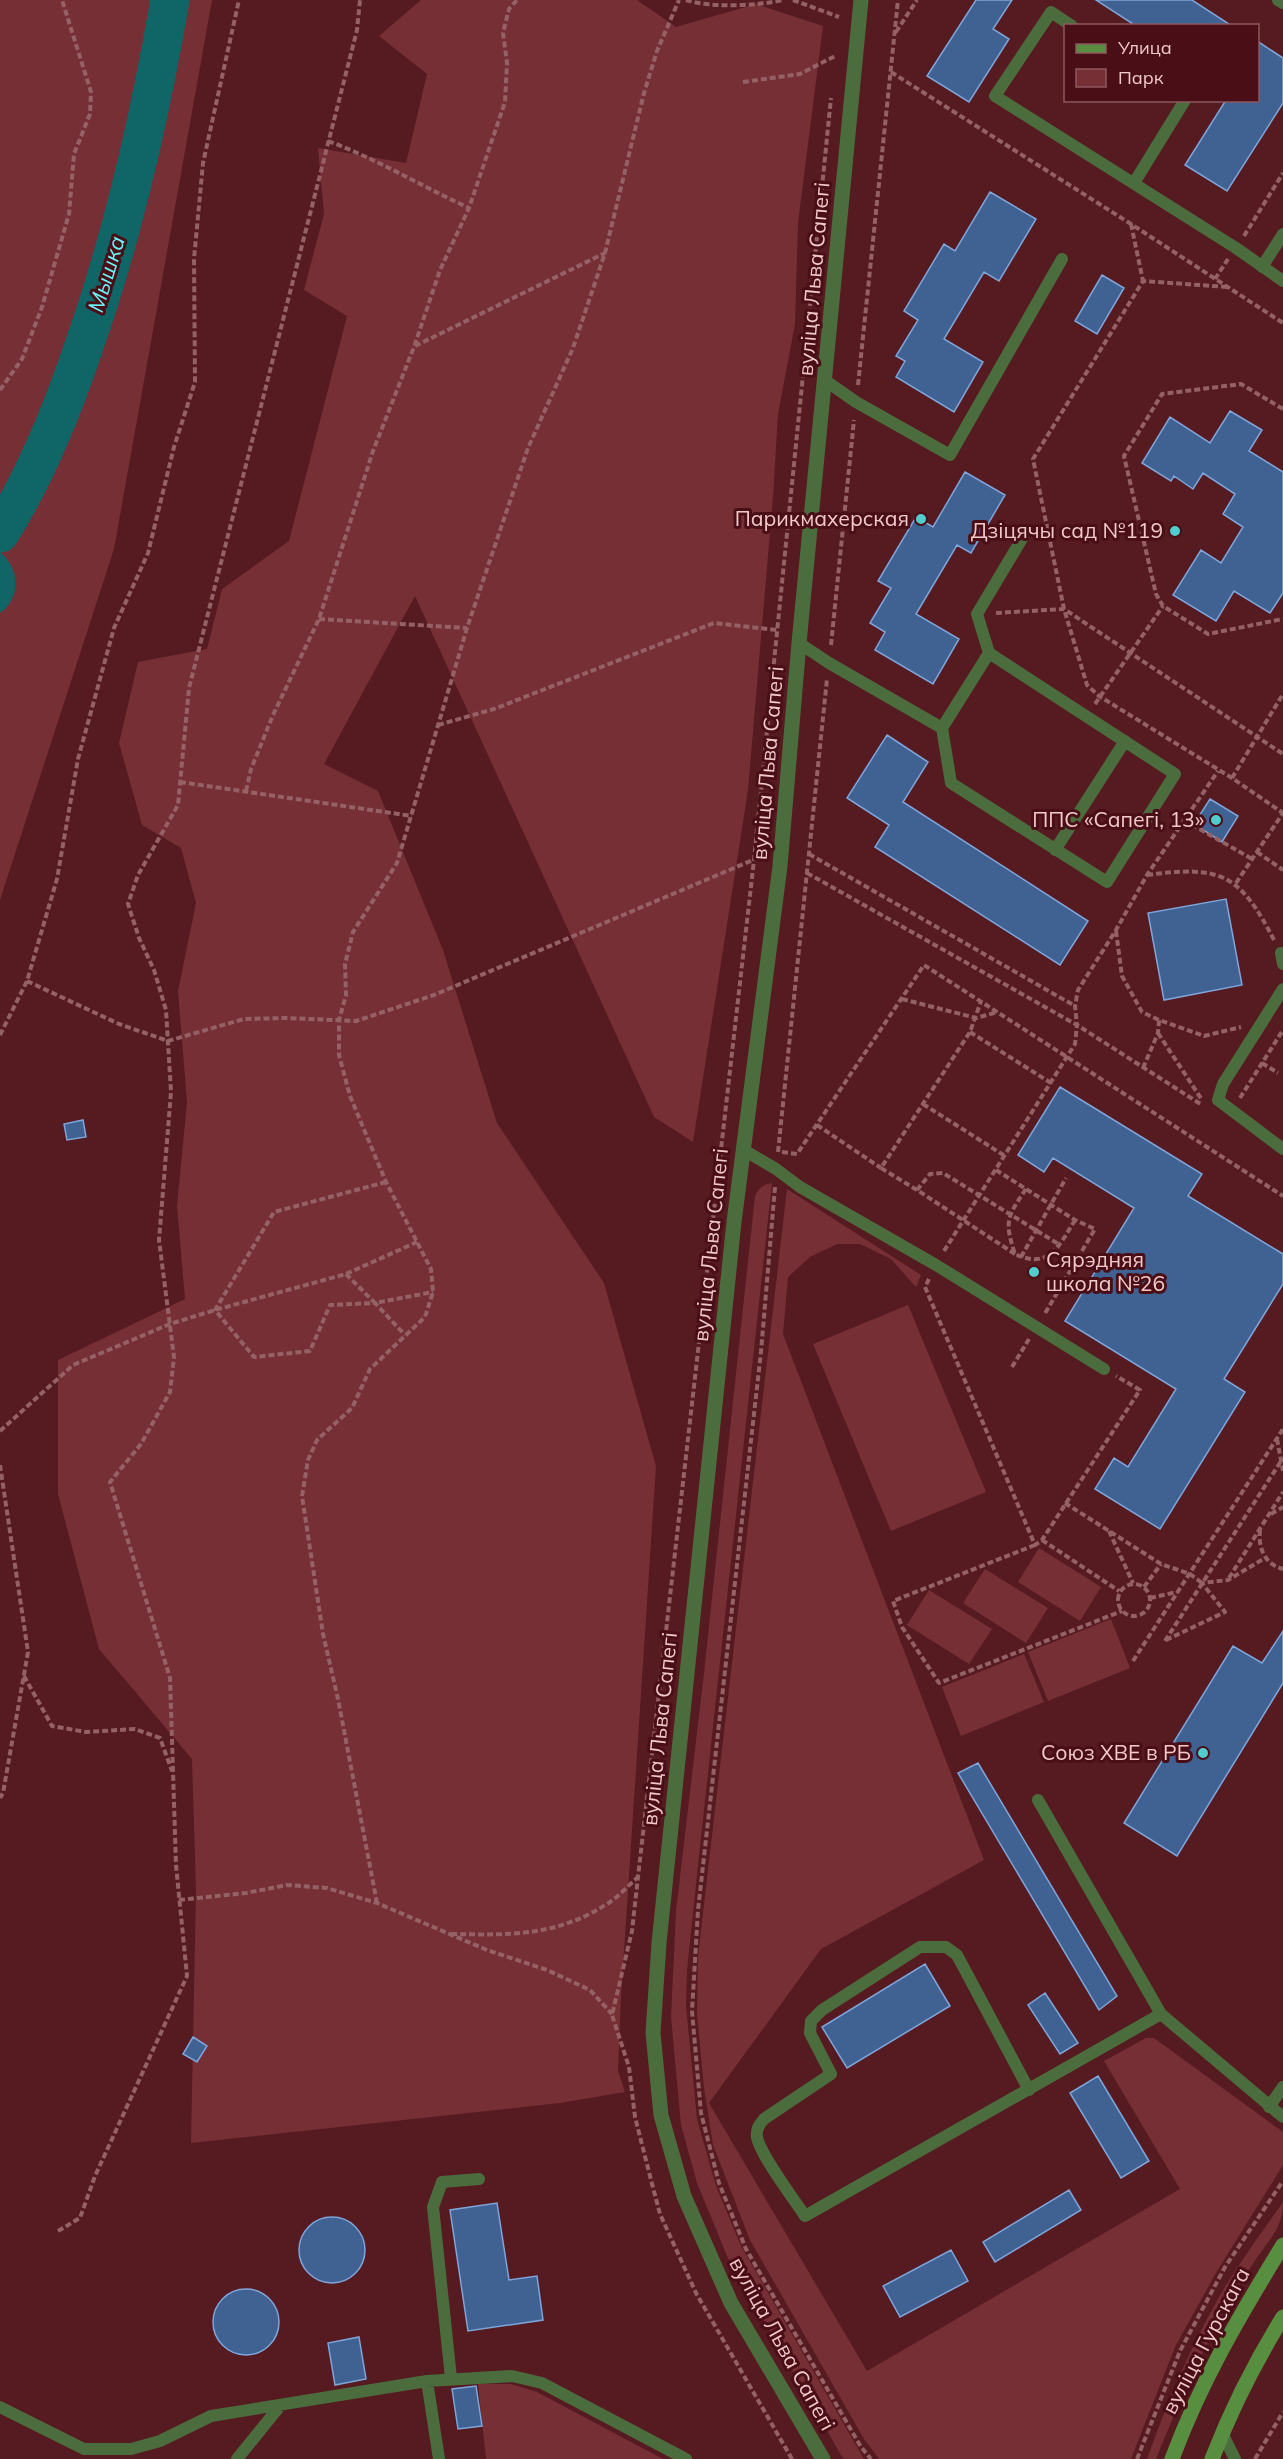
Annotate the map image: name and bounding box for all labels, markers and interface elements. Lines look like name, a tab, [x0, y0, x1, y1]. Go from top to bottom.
legend	[1064, 24, 1259, 102]
text: Улица	[1117, 36, 1172, 59]
text: Парк	[1118, 66, 1164, 89]
street label: вуліца Льва Сапегі	[792, 181, 834, 377]
water label: Мышка	[81, 232, 131, 316]
place label: Парикмахерская	[735, 505, 909, 531]
marker: Парикмахерская	[914, 512, 928, 526]
place label: Дзіцячы сад №119	[971, 517, 1163, 543]
marker: Дзіцячы сад №119	[1168, 524, 1182, 538]
street label: вуліца Льва Сапегі	[746, 665, 788, 861]
place label: ППС «Сапегі, 13»	[1032, 806, 1204, 832]
marker: ППС «Сапегі, 13»	[1209, 813, 1223, 827]
street label: вуліца Льва Сапегі	[687, 1147, 733, 1343]
place label: Сярэдняя школа №26	[1046, 1246, 1165, 1296]
marker: Сярэдняя школа №26	[1027, 1265, 1041, 1279]
street label: вуліца Льва Сапегі	[636, 1631, 682, 1827]
place label: Союз ХВЕ в РБ	[1041, 1739, 1191, 1765]
marker: Союз ХВЕ в РБ	[1196, 1746, 1210, 1760]
street label: вуліца Льва Сапегі	[724, 2252, 841, 2435]
street label: вуліца Гурскага	[1156, 2263, 1255, 2418]

